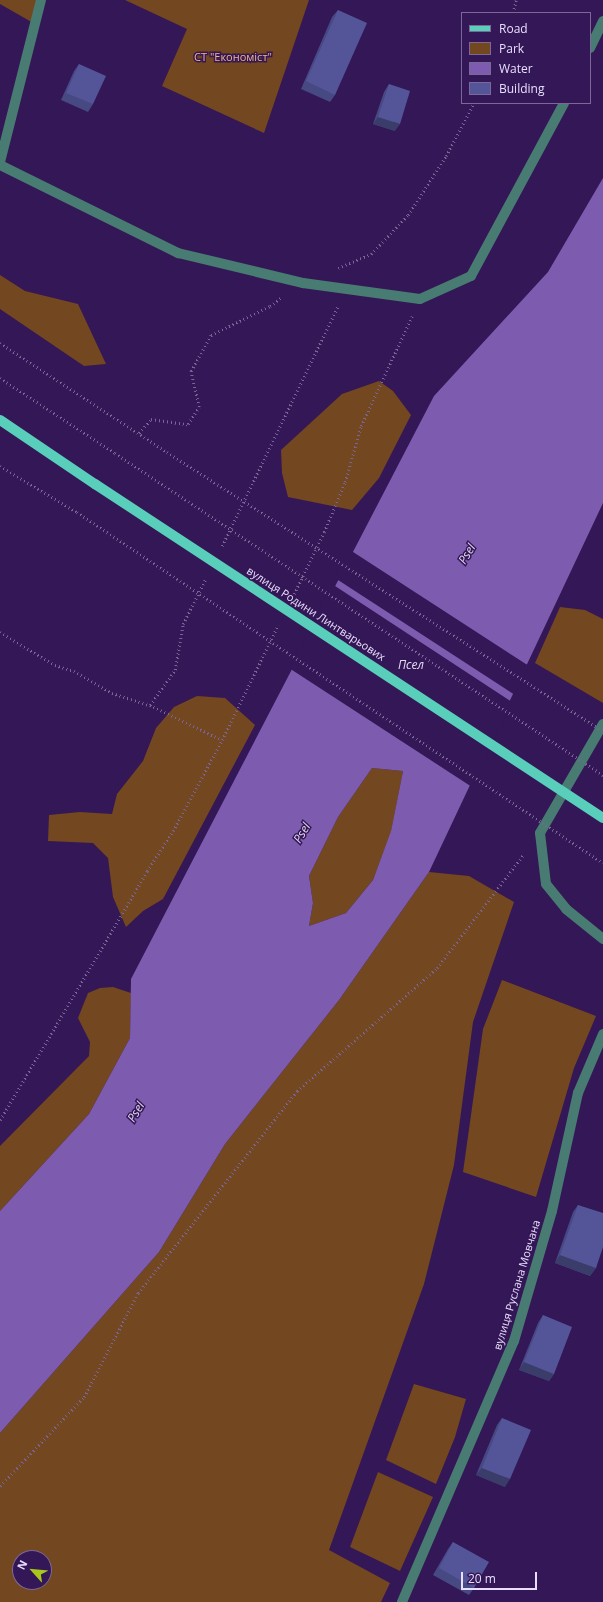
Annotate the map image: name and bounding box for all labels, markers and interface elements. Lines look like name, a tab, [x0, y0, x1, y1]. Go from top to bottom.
legend	[461, 12, 591, 104]
text: Road	[499, 20, 528, 37]
text: Park	[499, 40, 524, 57]
park label: СТ "Економіст"	[194, 50, 272, 64]
text: Water	[499, 60, 533, 77]
text: Building	[499, 80, 544, 97]
water label: Psel	[455, 541, 479, 567]
street label: вулиця Родини Линтварьових	[244, 564, 388, 664]
water label: Псел	[398, 658, 424, 672]
water label: Psel	[290, 820, 314, 846]
water label: Psel	[124, 1099, 148, 1125]
street label: вулиця Руслана Мовчана	[491, 1218, 543, 1352]
north arrow	[12, 1550, 52, 1590]
text: N	[13, 1557, 30, 1572]
scale bar	[463, 1564, 539, 1590]
text: 20 m	[468, 1570, 496, 1587]

